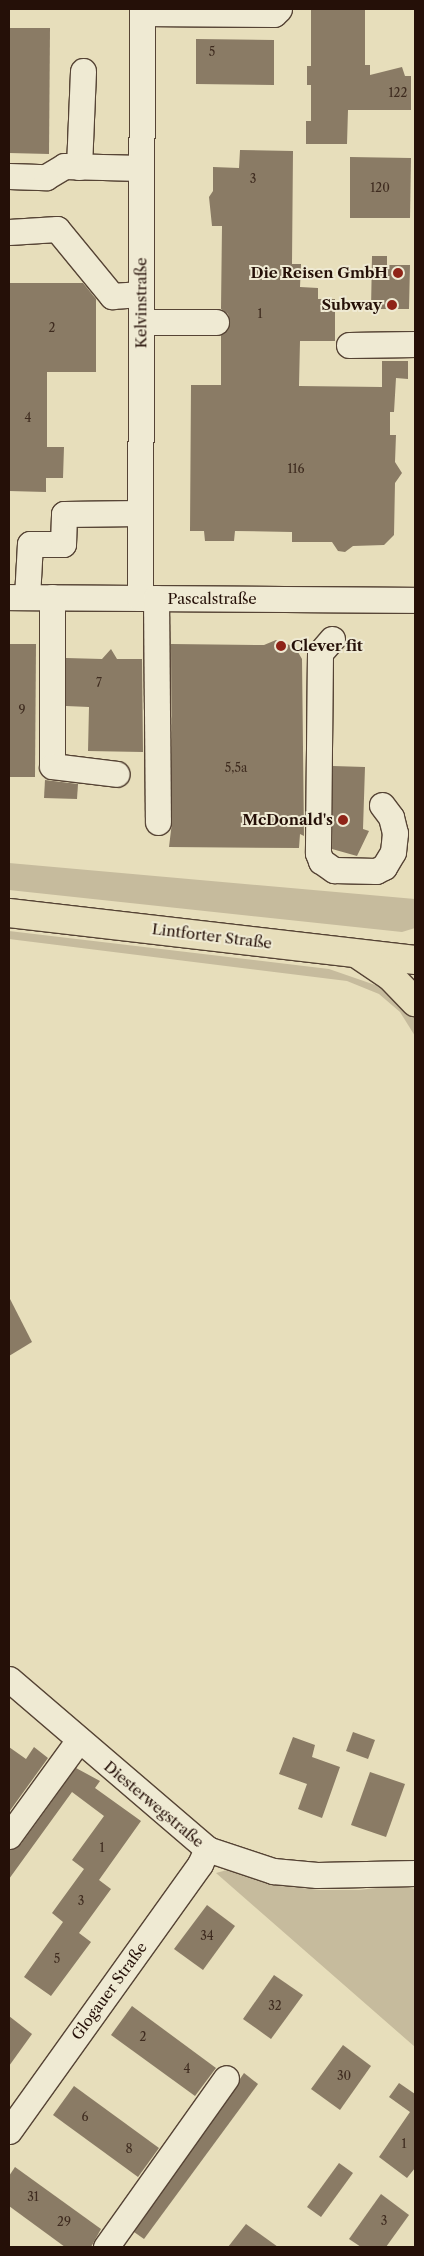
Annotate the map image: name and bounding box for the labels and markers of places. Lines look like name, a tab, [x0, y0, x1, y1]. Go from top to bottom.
place label: Die Reisen GmbH	[250, 264, 388, 282]
marker: Die Reisen GmbH	[392, 267, 404, 279]
place label: Subway	[321, 296, 382, 314]
marker: Subway	[386, 299, 398, 311]
place label: Clever fit	[291, 637, 363, 655]
marker: Clever fit	[275, 640, 287, 652]
place label: McDonald's	[242, 811, 333, 829]
marker: McDonald's	[337, 814, 349, 826]

